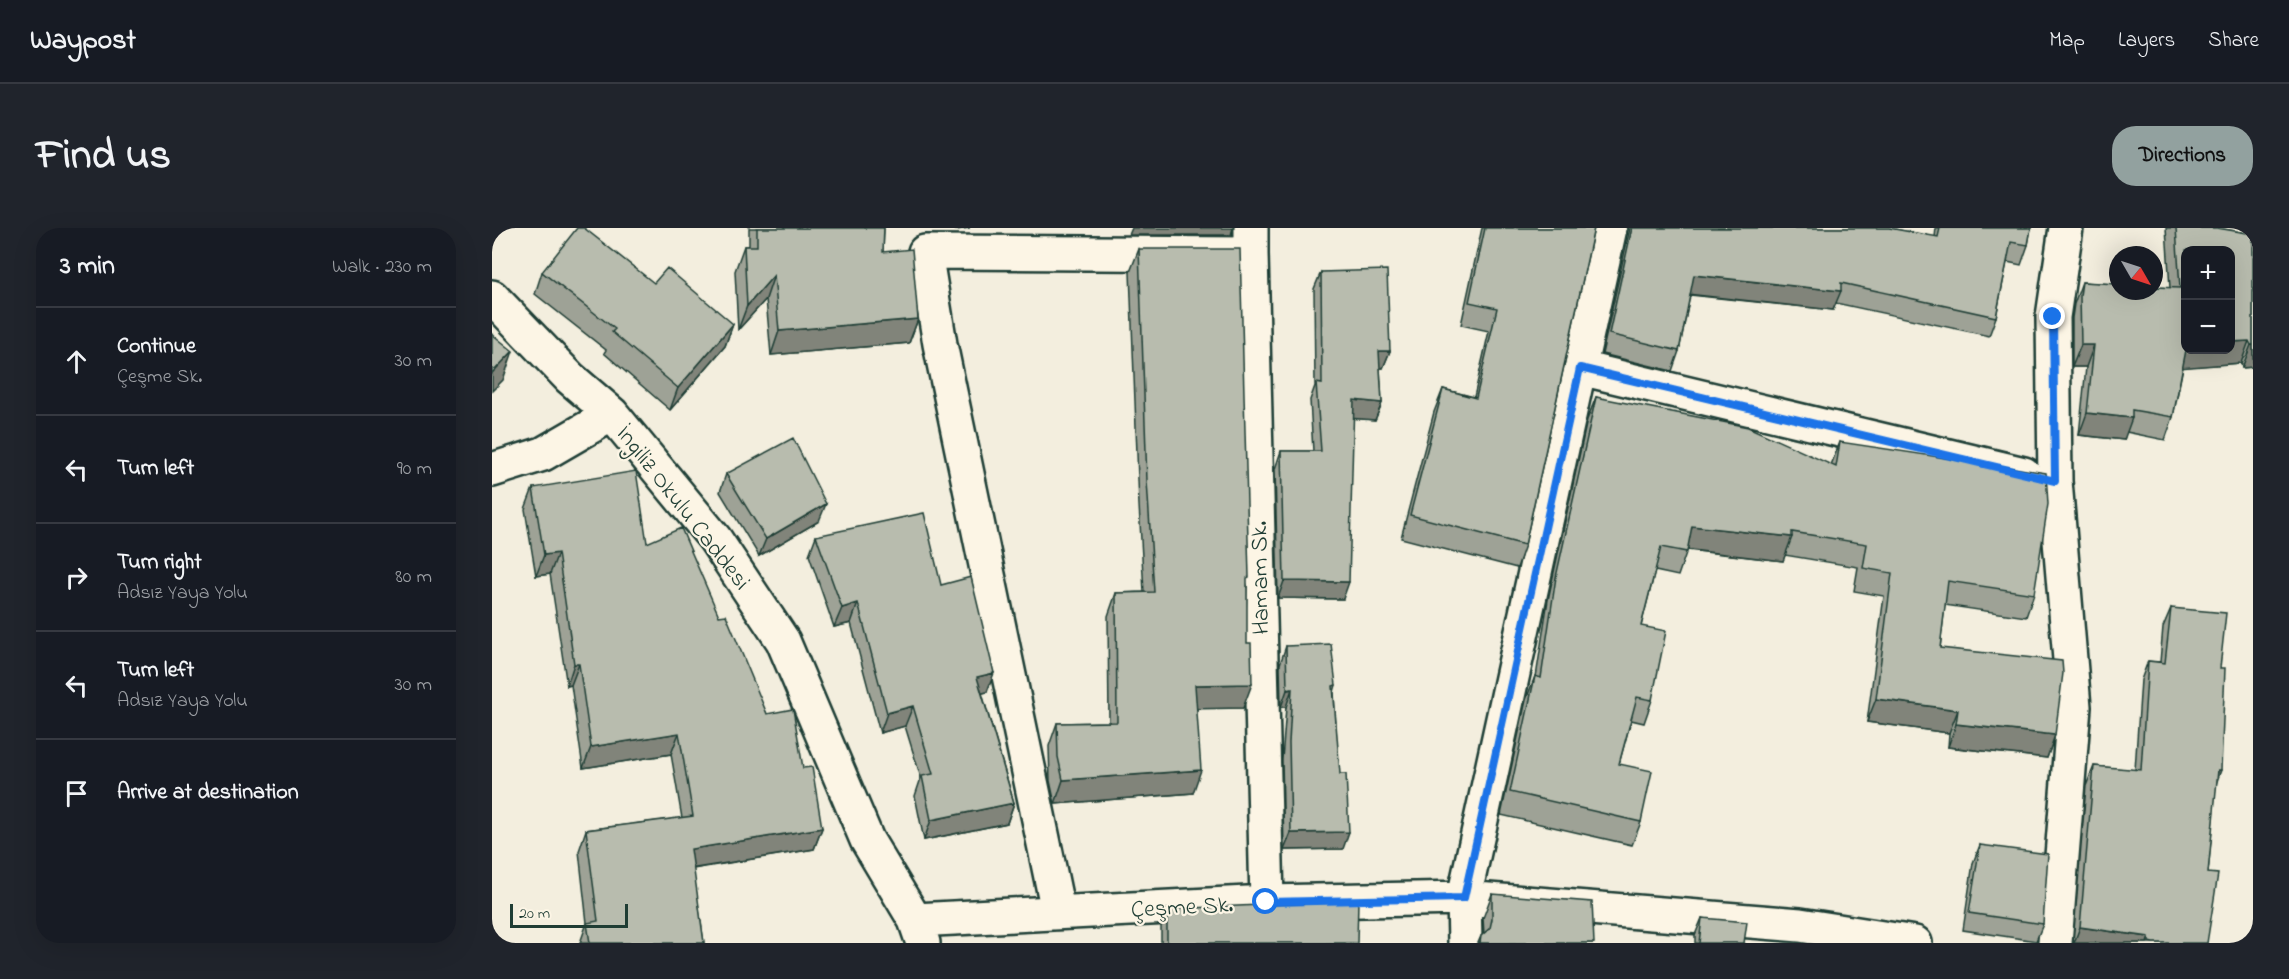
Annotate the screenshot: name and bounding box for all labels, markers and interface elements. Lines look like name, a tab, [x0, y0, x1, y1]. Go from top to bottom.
text: Waypost	[30, 21, 136, 62]
text: Map	[2049, 26, 2085, 56]
text: Layers	[2118, 26, 2175, 56]
text: Share	[2208, 26, 2259, 56]
text: Find us	[36, 126, 171, 187]
button: Directions	[2112, 126, 2253, 186]
north arrow	[2109, 246, 2163, 300]
map controls	[2181, 246, 2235, 354]
button: +	[2181, 246, 2235, 300]
text: 3 min	[60, 248, 115, 286]
text: Walk · 230 m	[332, 253, 432, 282]
button: −	[2181, 300, 2235, 354]
route end	[2039, 303, 2065, 329]
text: Continue	[117, 331, 196, 363]
icon: ahead	[60, 345, 93, 378]
text: 30 m	[395, 347, 432, 376]
text: Çeşme Sk.	[117, 363, 202, 392]
street label: İngiliz Okulu Caddesi	[606, 419, 758, 599]
icon: left	[60, 453, 93, 486]
text: Turn left	[117, 453, 194, 485]
text: 90 m	[397, 455, 432, 484]
street label: Hamam Sk.	[1243, 521, 1280, 635]
text: Turn right	[117, 547, 202, 579]
icon: right	[60, 561, 93, 594]
text: 80 m	[395, 563, 432, 592]
text: Adsız Yaya Yolu	[117, 579, 248, 608]
text: Turn left	[117, 655, 194, 687]
icon: left	[60, 669, 93, 702]
text: 30 m	[395, 671, 432, 700]
text: Adsız Yaya Yolu	[117, 687, 248, 716]
icon: arrive	[60, 777, 93, 810]
text: Arrive at destination	[117, 777, 299, 809]
street label: Çeşme Sk.	[1130, 888, 1234, 929]
route start	[1252, 888, 1278, 914]
scale bar	[510, 901, 628, 928]
text: 20 m	[519, 902, 550, 926]

